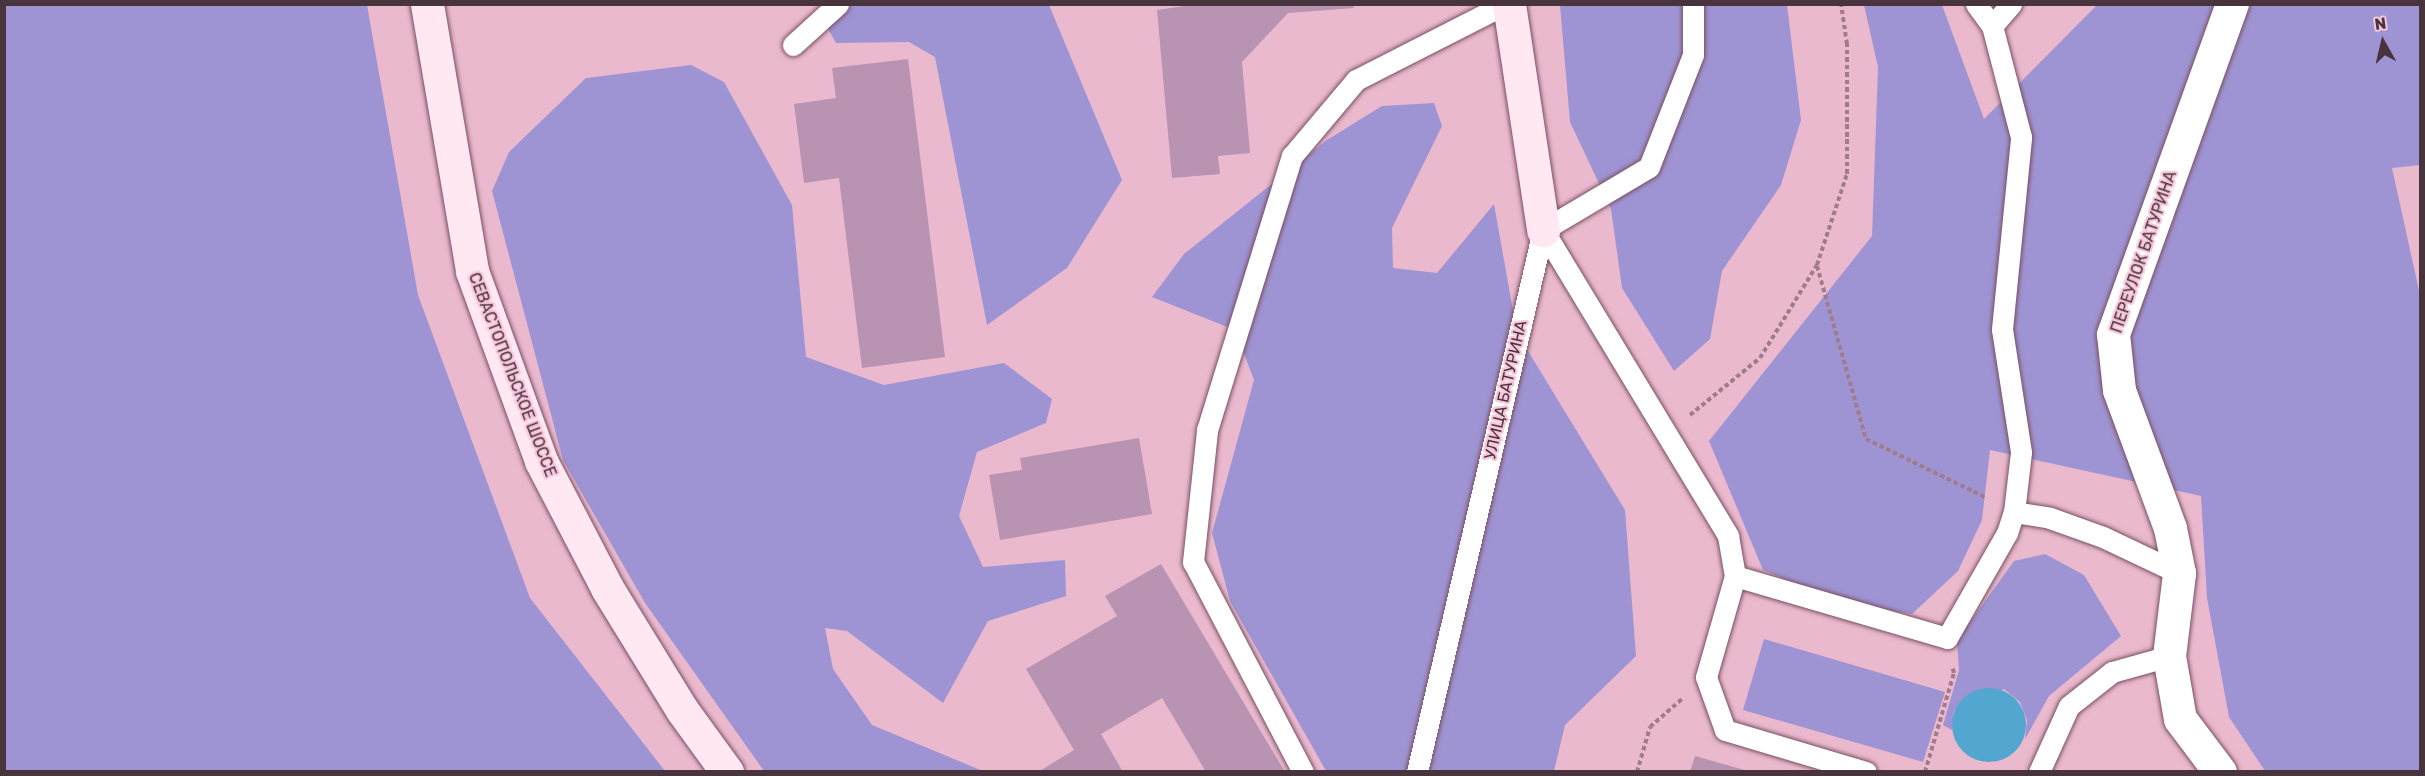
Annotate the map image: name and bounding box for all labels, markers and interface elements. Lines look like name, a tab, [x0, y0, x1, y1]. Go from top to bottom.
north arrow	[2353, 12, 2413, 72]
text: N	[2373, 13, 2387, 34]
street label: ПЕРЕУЛОК БАТУРИНА	[2107, 168, 2181, 336]
street label: СЕВАСТОПОЛЬСКОЕ ШОССЕ	[464, 270, 560, 480]
street label: УЛИЦА БАТУРИНА	[1481, 318, 1531, 462]

